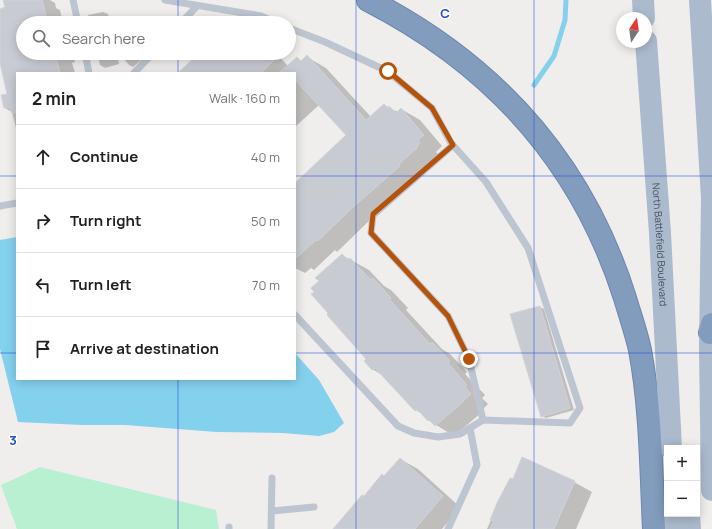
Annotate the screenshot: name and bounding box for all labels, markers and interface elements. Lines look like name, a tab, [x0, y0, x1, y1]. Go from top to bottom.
text: C	[440, 4, 450, 22]
north arrow	[616, 12, 652, 48]
search box	[16, 16, 296, 60]
icon: search	[30, 27, 52, 49]
text: Search here	[62, 28, 145, 49]
route start	[379, 62, 397, 80]
text: 2 min	[32, 87, 76, 110]
text: Walk · 160 m	[209, 89, 280, 107]
icon: ahead	[32, 146, 54, 168]
text: Continue	[70, 146, 138, 167]
text: 40 m	[251, 148, 280, 166]
street label: North Battlefield Boulevard	[649, 182, 671, 307]
icon: right	[32, 210, 54, 232]
text: Turn right	[70, 210, 141, 231]
text: 50 m	[251, 212, 280, 230]
icon: left	[32, 274, 54, 296]
text: Turn left	[70, 274, 132, 295]
text: 70 m	[252, 276, 280, 294]
icon: arrive	[32, 338, 54, 360]
text: Arrive at destination	[70, 338, 219, 359]
route end	[460, 350, 478, 368]
text: 3	[9, 431, 17, 449]
map controls	[664, 445, 700, 517]
button: +	[664, 445, 700, 481]
button: −	[664, 481, 700, 517]

